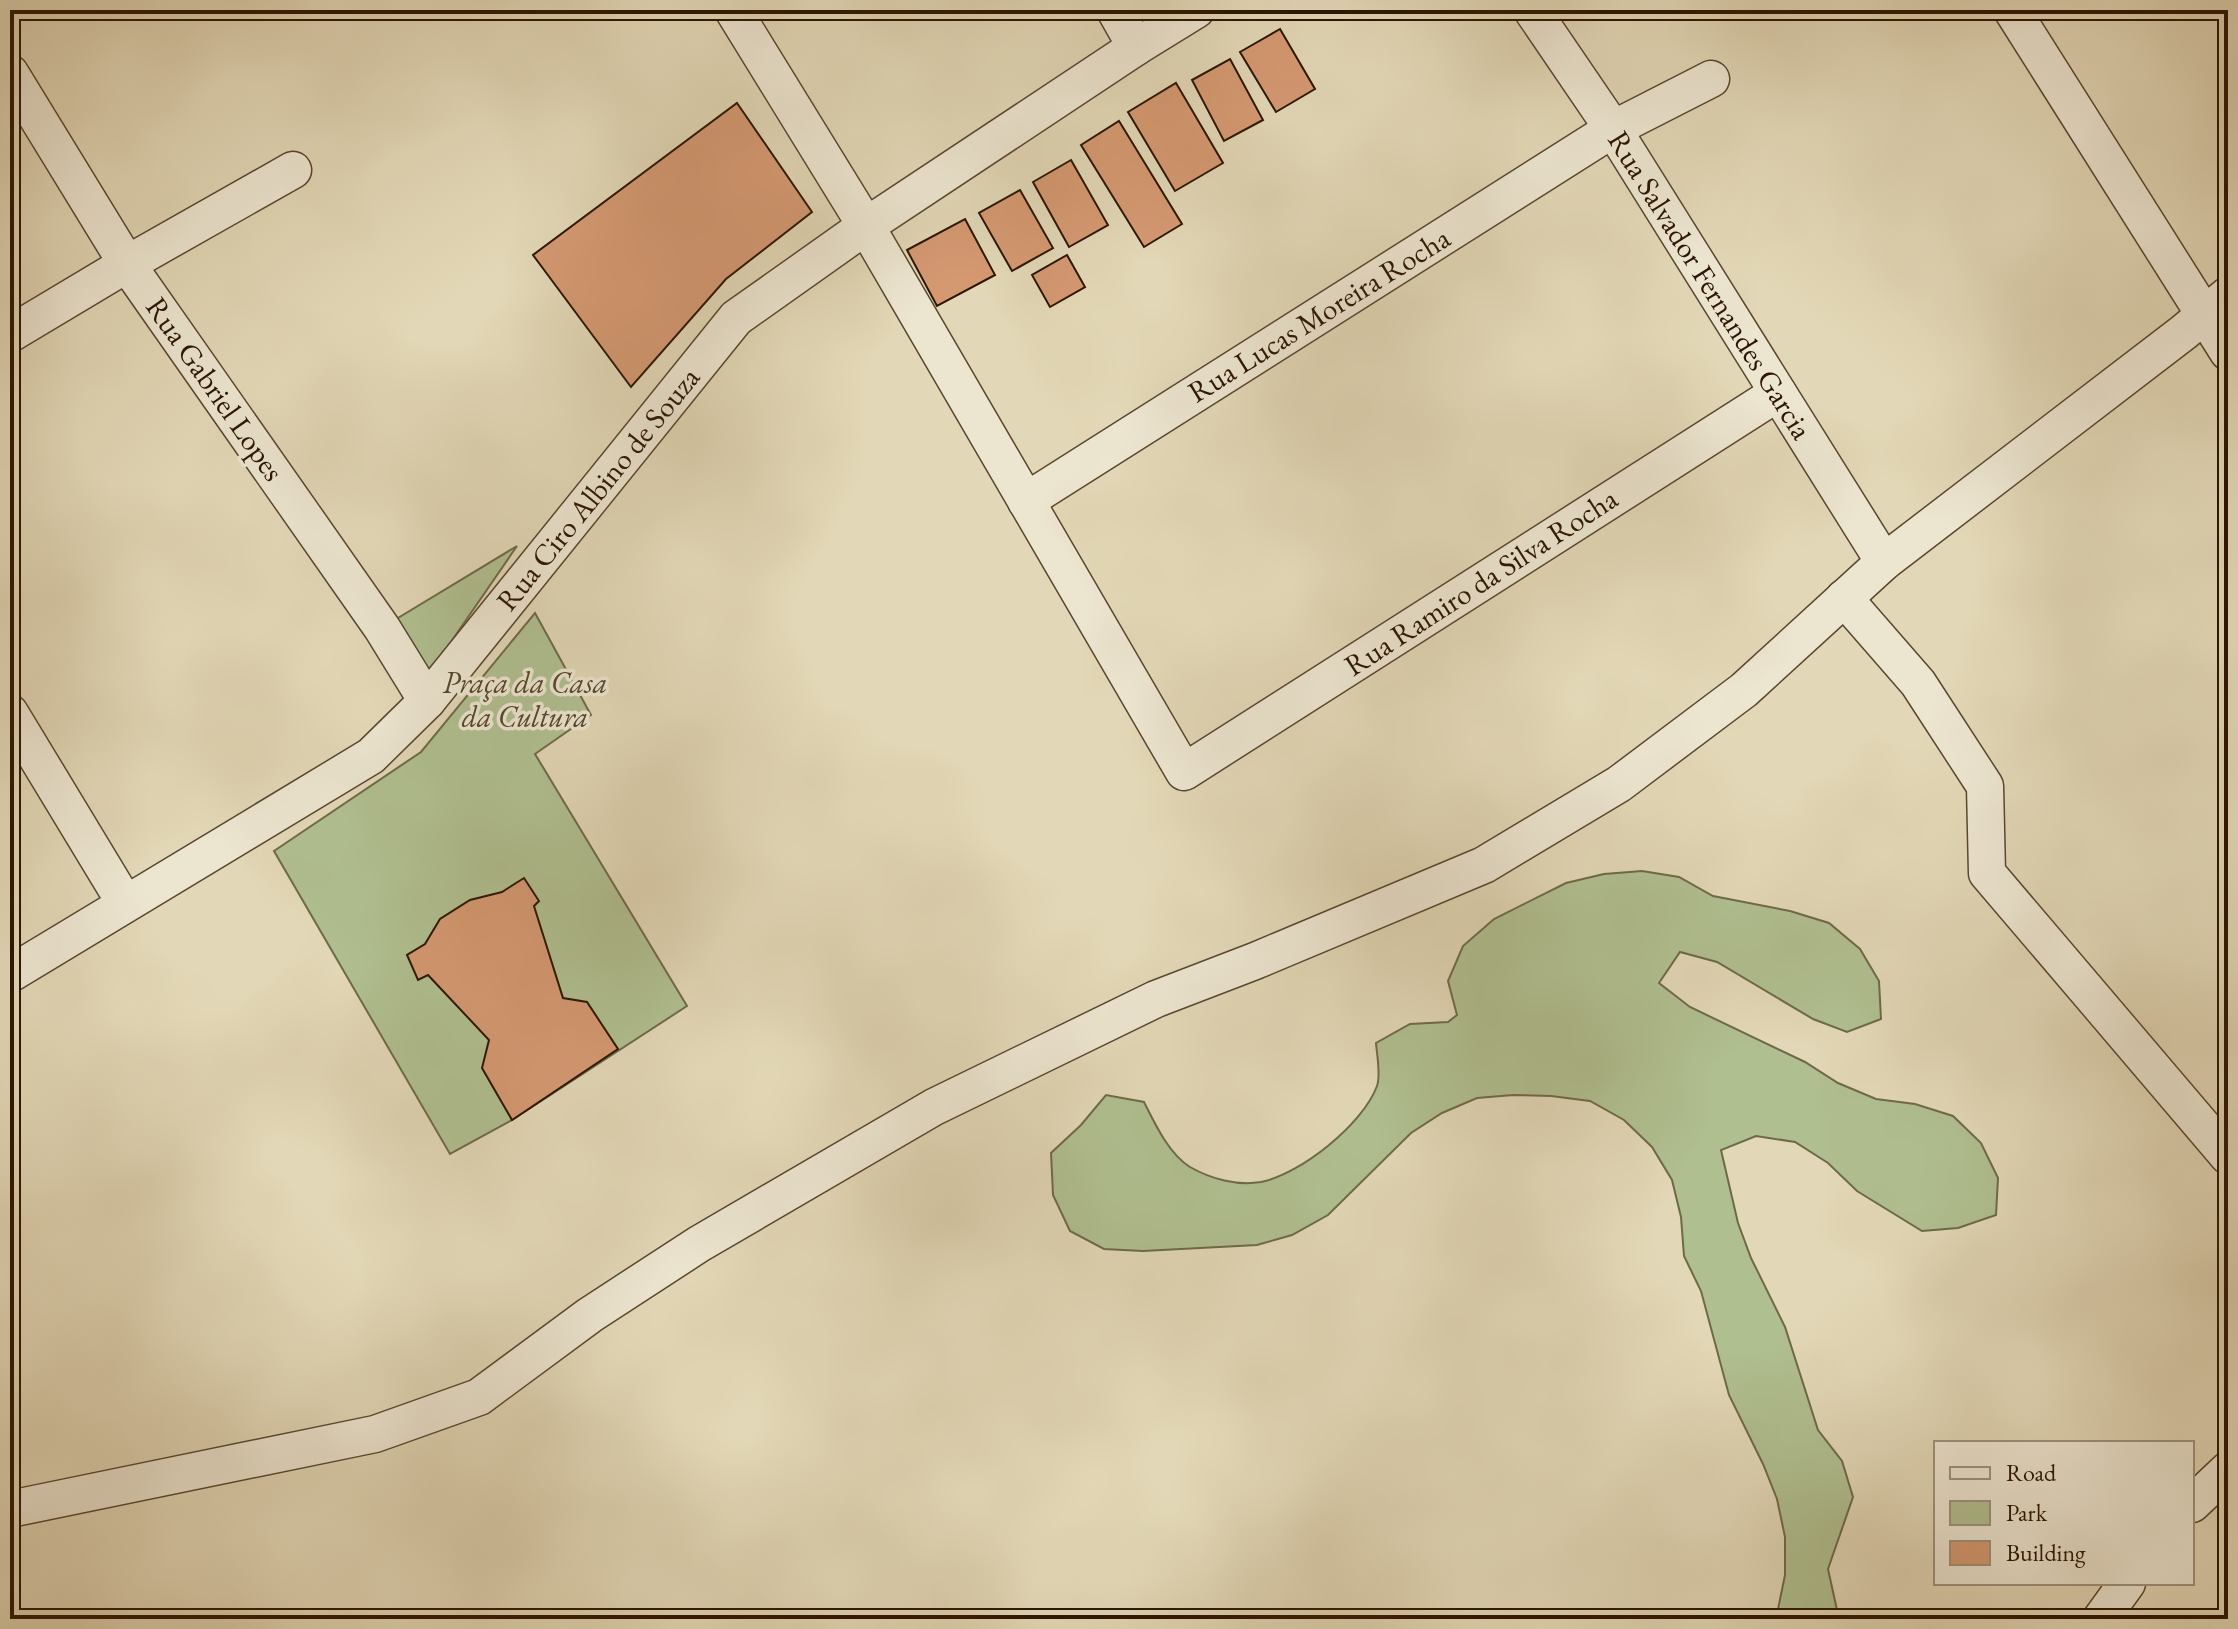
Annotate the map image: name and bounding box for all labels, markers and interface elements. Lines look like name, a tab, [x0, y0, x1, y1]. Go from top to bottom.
street label: Rua Salvador Fernandes Garcia	[1599, 123, 1822, 446]
street label: Rua Lucas Moreira Rocha	[1180, 218, 1457, 411]
street label: Rua Gabriel Lopes	[137, 289, 293, 488]
street label: Rua Ciro Albino de Souza	[487, 359, 708, 619]
street label: Rua Ramiro da Silva Rocha	[1337, 479, 1625, 685]
park label: Praça da Casa da Cultura	[443, 663, 607, 736]
legend	[1934, 1441, 2194, 1585]
text: Road	[2006, 1457, 2057, 1488]
text: Park	[2006, 1497, 2048, 1528]
text: Building	[2006, 1537, 2086, 1568]

